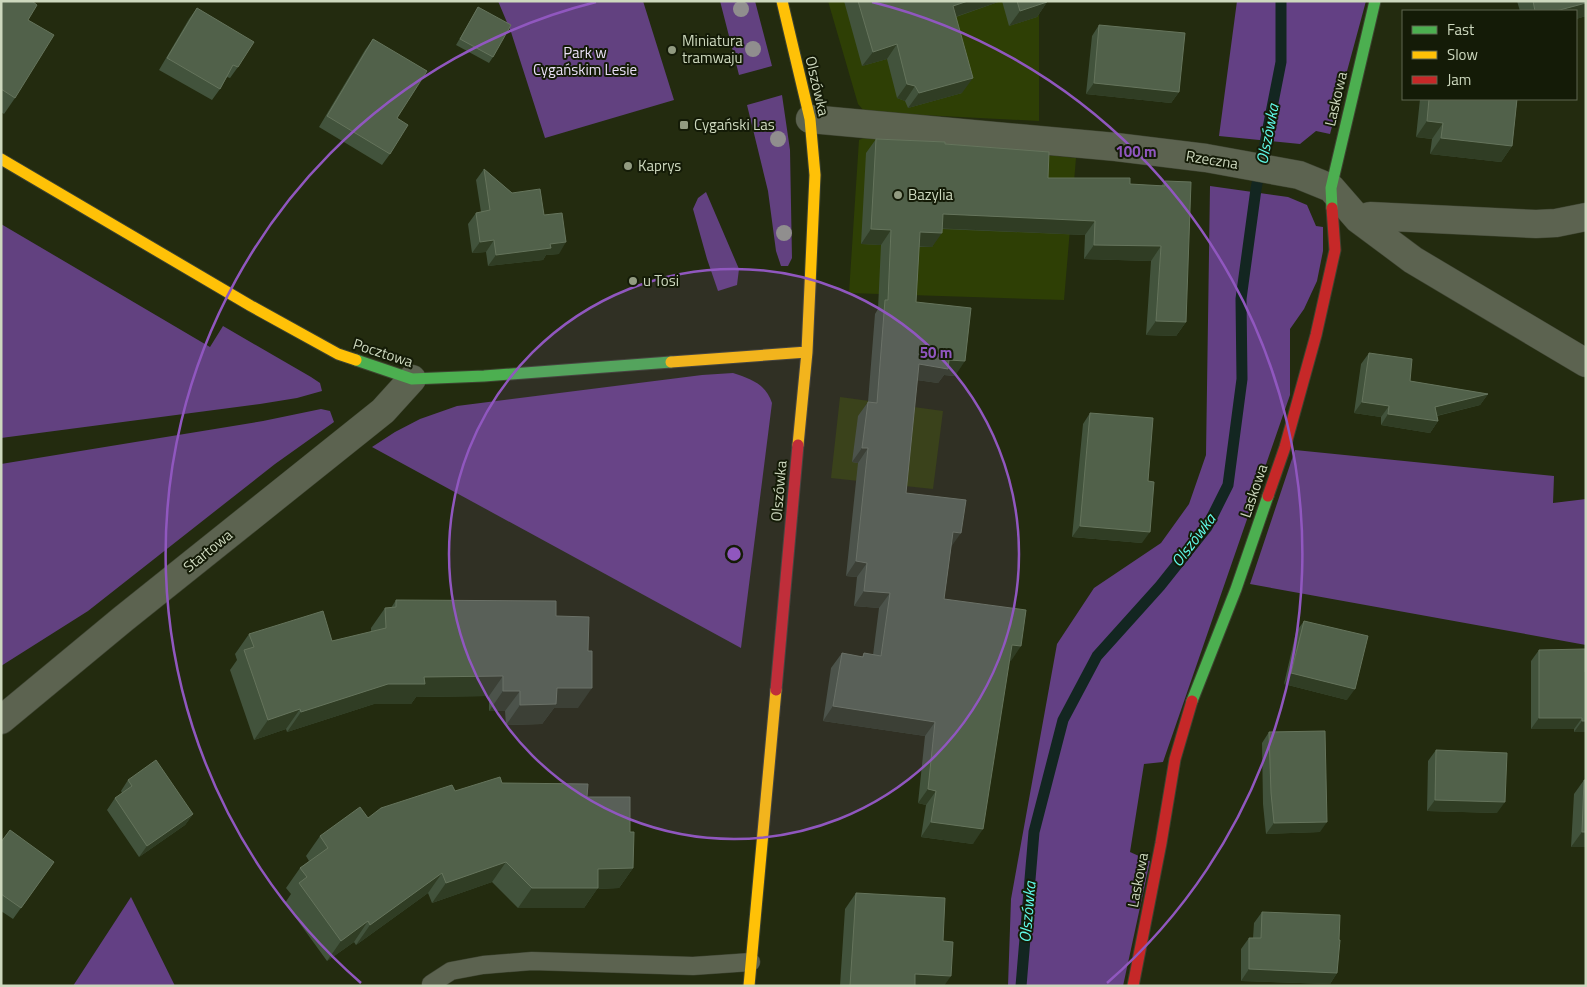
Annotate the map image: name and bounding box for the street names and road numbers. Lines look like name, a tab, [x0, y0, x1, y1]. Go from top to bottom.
street label: Olszówka	[799, 54, 836, 119]
street label: Laskowa	[1318, 69, 1353, 128]
street label: Rzeczna	[1184, 144, 1240, 175]
street label: Pocztowa	[350, 332, 417, 373]
street label: Olszówka	[764, 459, 793, 522]
street label: Laskowa	[1234, 460, 1274, 521]
street label: Startowa	[178, 523, 238, 578]
street label: Laskowa	[1121, 850, 1154, 909]

